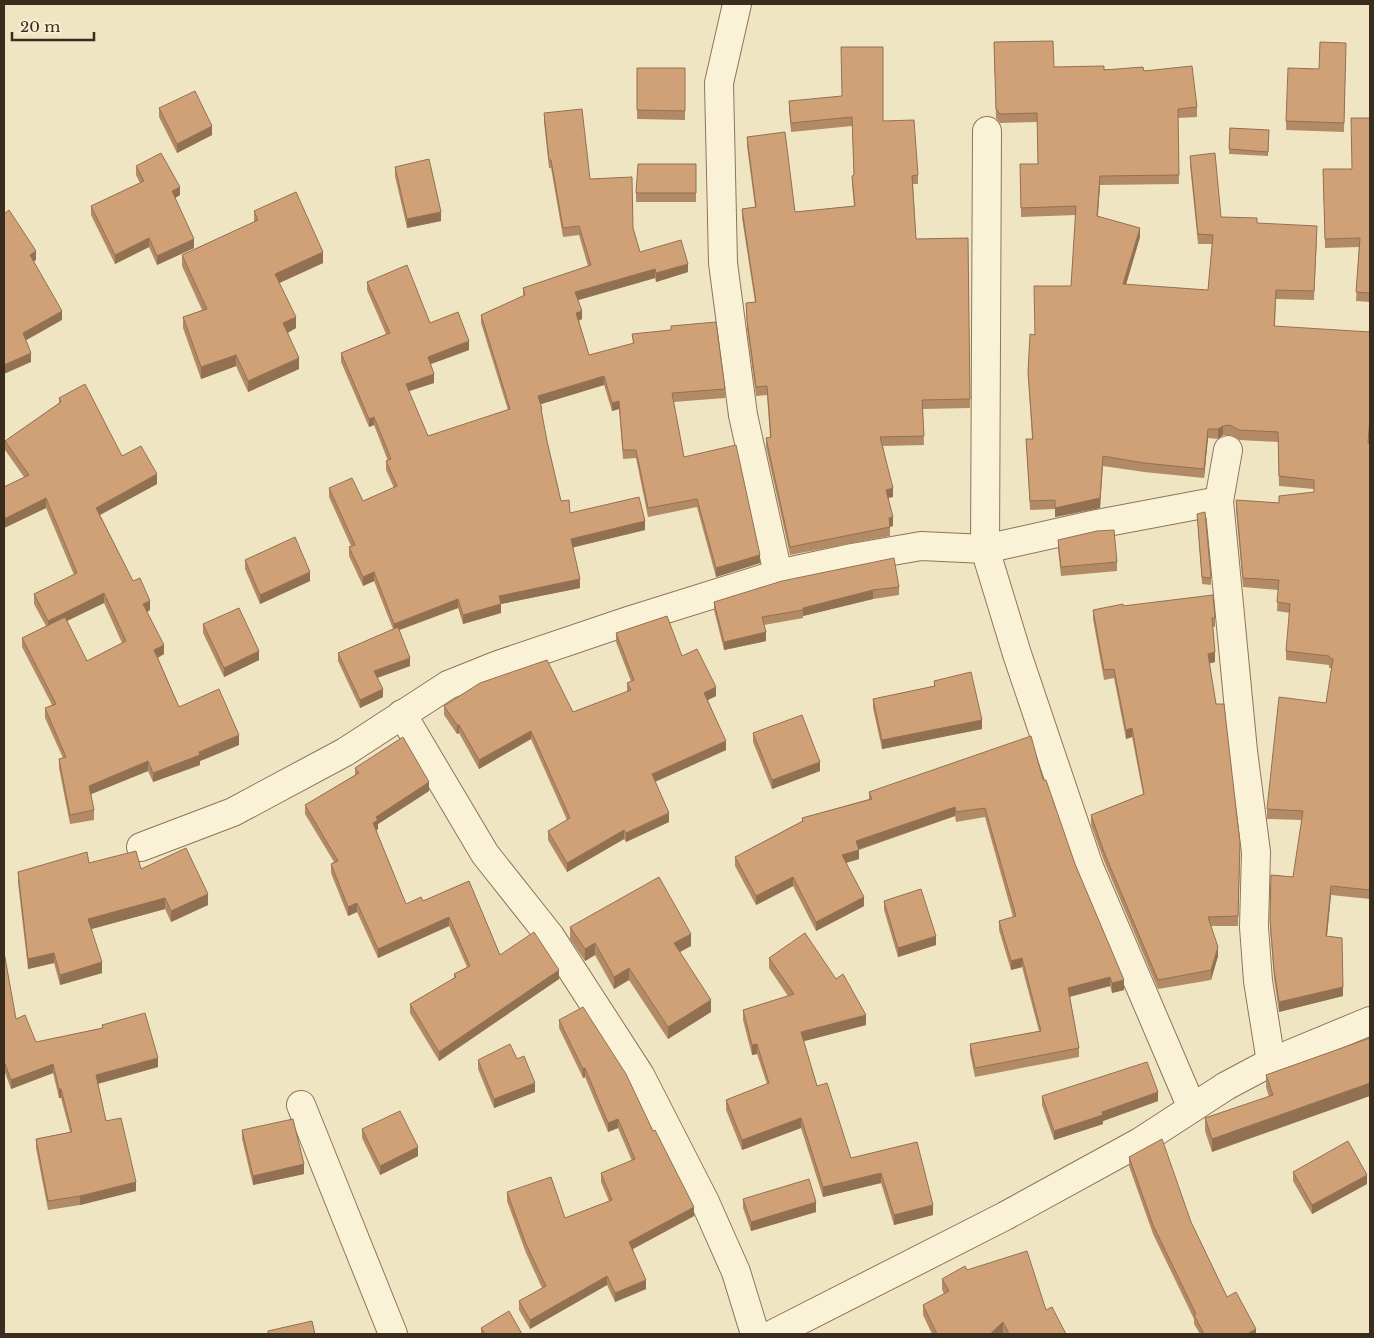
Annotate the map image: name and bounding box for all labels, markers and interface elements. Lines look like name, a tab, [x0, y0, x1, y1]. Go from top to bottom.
scale bar	[12, 10, 95, 42]
text: 20 m	[20, 17, 60, 36]

